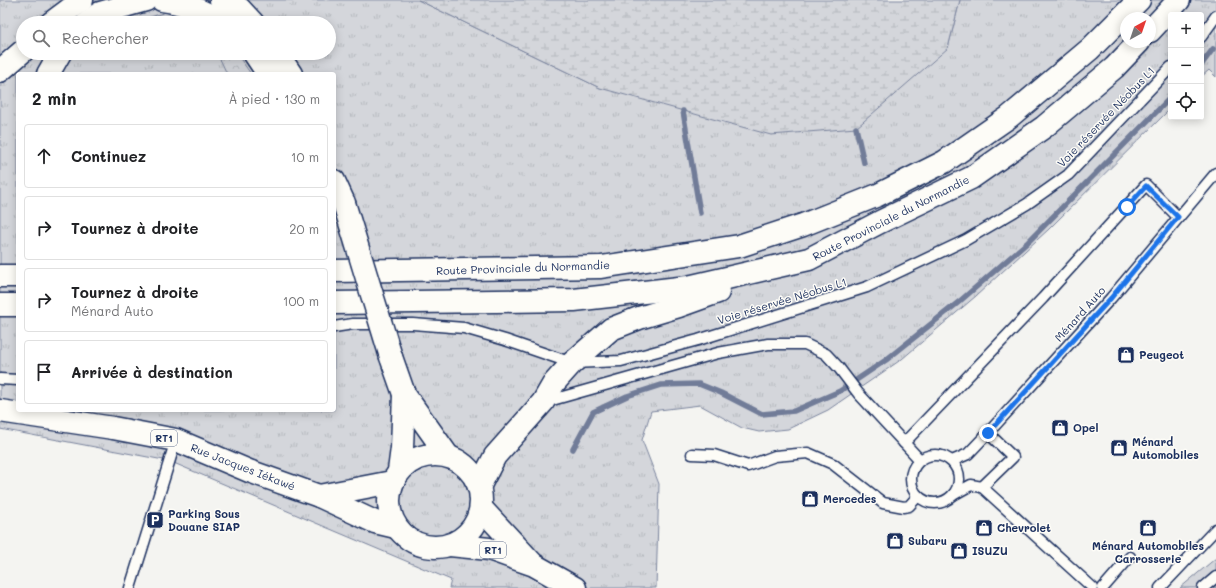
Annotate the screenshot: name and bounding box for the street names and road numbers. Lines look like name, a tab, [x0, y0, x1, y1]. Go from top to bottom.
street label: Voie réservée Néobus L1	[1054, 63, 1158, 170]
street label: Route Provinciale du Normandie	[810, 171, 972, 264]
street label: Route Provinciale du Normandie	[436, 257, 610, 278]
street label: Voie réservée Néobus L1	[715, 274, 848, 327]
street label: Ménard Auto	[1051, 282, 1109, 345]
road number: RT1	[151, 430, 177, 446]
street label: Rue Jacques Iékawé	[189, 440, 298, 494]
road number: RT1	[480, 542, 506, 558]

